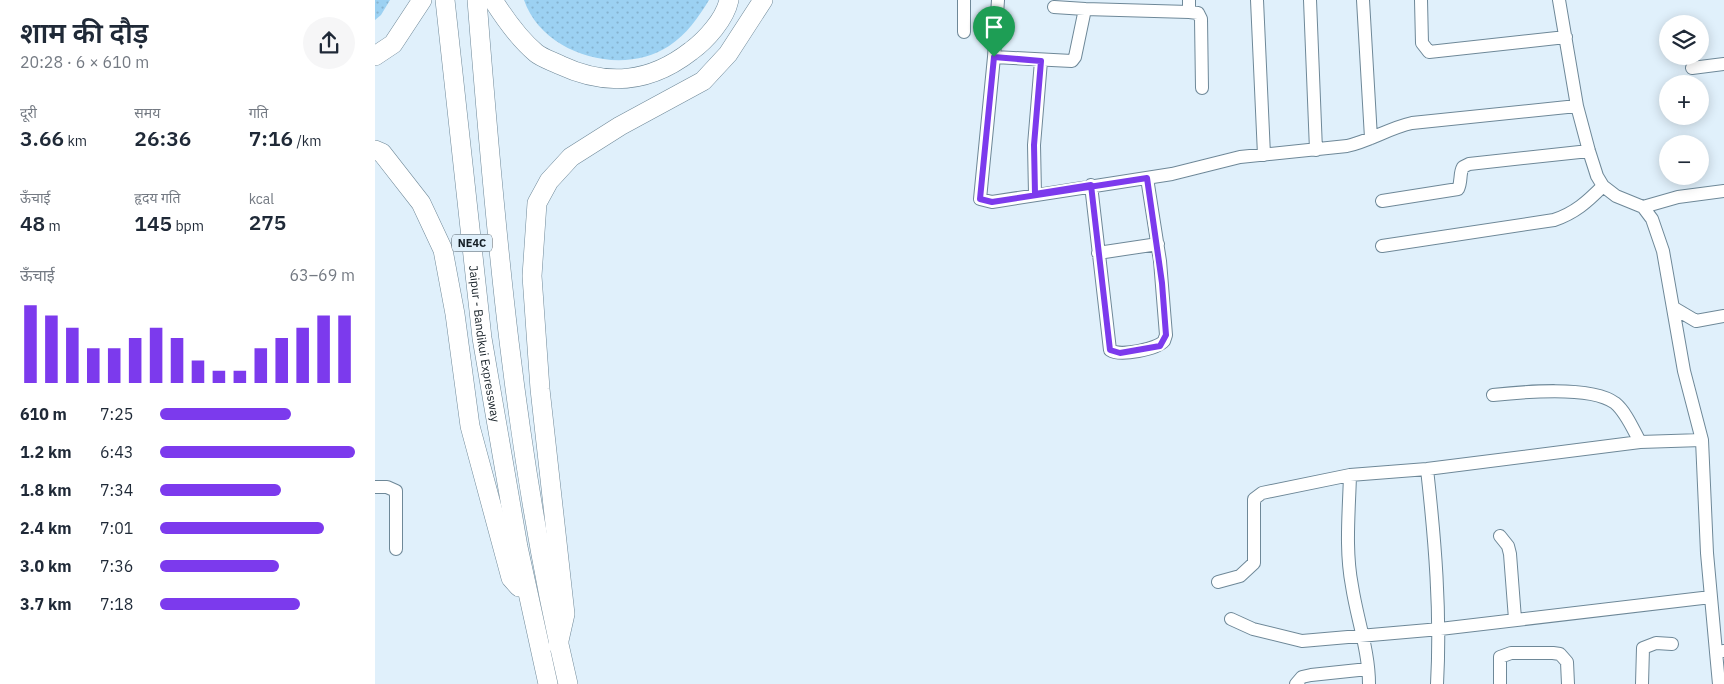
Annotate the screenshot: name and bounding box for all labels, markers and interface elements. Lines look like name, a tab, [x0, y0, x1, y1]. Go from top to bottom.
pin	[973, 6, 1015, 57]
icon: arrive	[980, 13, 1008, 41]
text: शाम की दौड़	[20, 14, 148, 51]
map controls	[1659, 15, 1709, 185]
button: layers	[1659, 15, 1709, 65]
button: share	[303, 17, 355, 69]
text: 20:28 · 6 × 610 m	[20, 52, 149, 72]
button: +	[1659, 75, 1709, 125]
text: दूरी	[20, 104, 37, 122]
text: समय	[134, 104, 160, 122]
text: गति	[249, 104, 268, 122]
text: 3.66	[20, 124, 64, 152]
text: 26:36	[134, 124, 191, 152]
text: 7:16	[249, 124, 293, 152]
text: km	[64, 132, 87, 150]
text: /km	[293, 132, 321, 150]
button: −	[1659, 135, 1709, 185]
text: ऊँचाई	[20, 189, 50, 207]
text: हृदय गति	[134, 189, 180, 207]
text: kcal	[249, 190, 274, 208]
text: 275	[249, 208, 286, 236]
text: 48	[20, 209, 45, 237]
text: 145	[134, 209, 172, 237]
text: m	[45, 217, 61, 235]
text: bpm	[172, 217, 204, 235]
road number: NE4C	[452, 234, 492, 252]
street label: Jaipur - Bandikui Expressway	[467, 264, 504, 423]
text: ऊँचाई	[20, 265, 55, 285]
text: 63–69 m	[289, 265, 355, 285]
text: 610 m	[20, 404, 67, 424]
text: 7:25	[100, 404, 133, 424]
text: 1.2 km	[20, 442, 71, 462]
text: 6:43	[100, 442, 133, 462]
text: 1.8 km	[20, 480, 71, 500]
text: 7:34	[100, 480, 133, 500]
text: 2.4 km	[20, 518, 71, 538]
text: 7:01	[100, 518, 133, 538]
text: 3.0 km	[20, 556, 71, 576]
text: 7:36	[100, 556, 133, 576]
text: 3.7 km	[20, 594, 71, 614]
text: 7:18	[100, 594, 133, 614]

